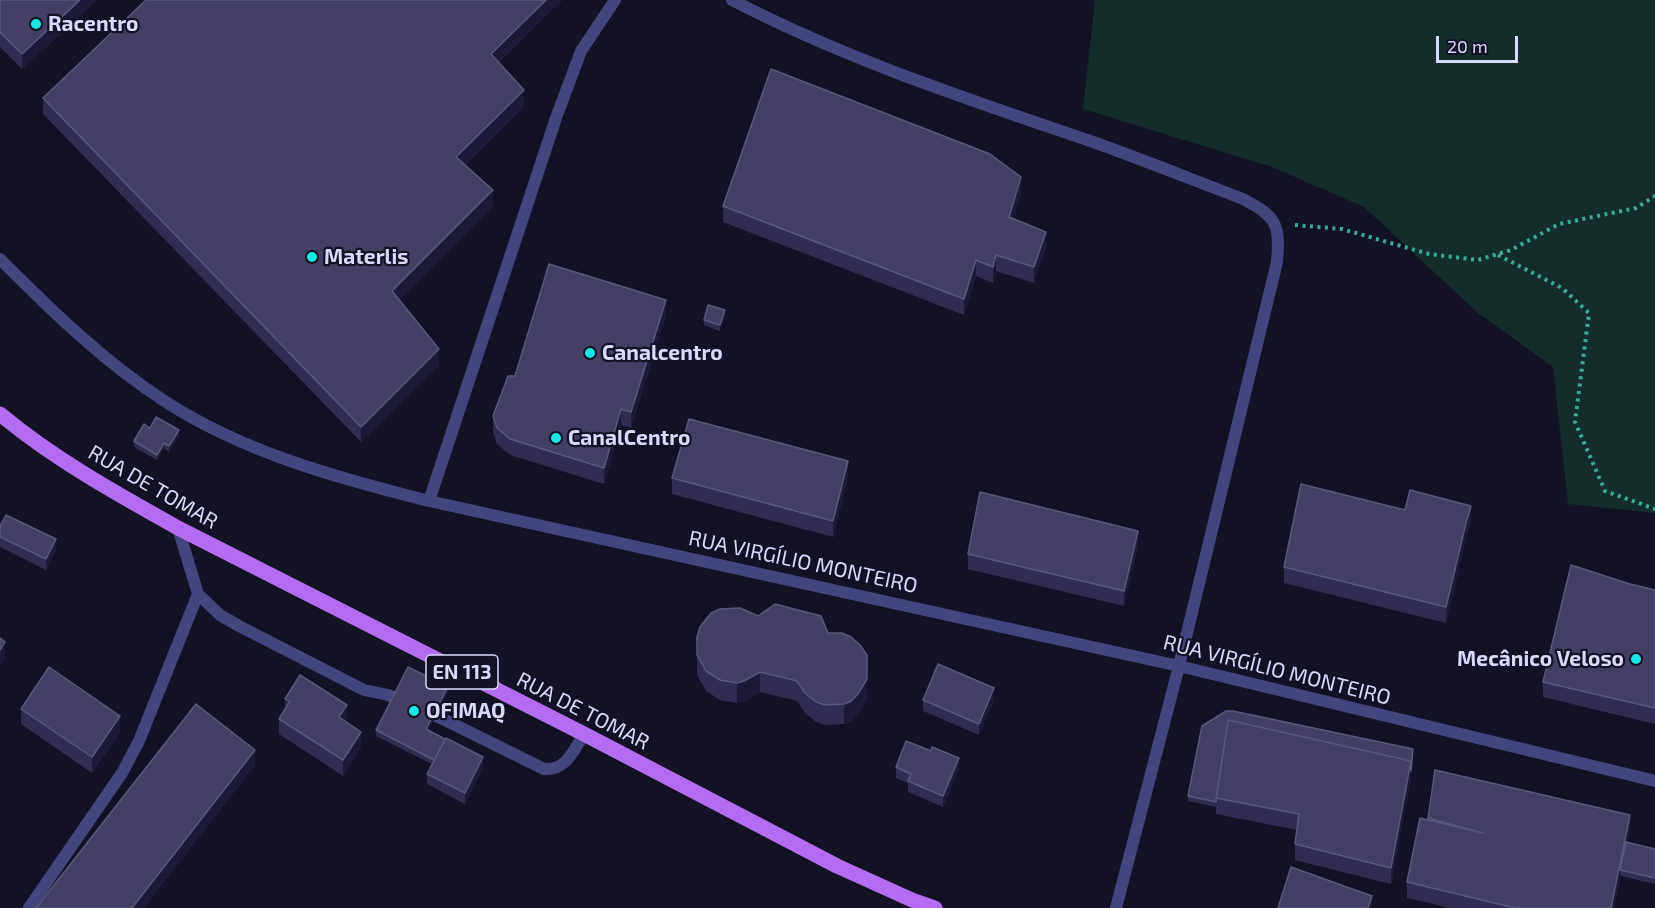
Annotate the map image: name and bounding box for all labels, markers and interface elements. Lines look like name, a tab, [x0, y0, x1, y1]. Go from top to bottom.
place label: Racentro	[48, 11, 138, 37]
marker: Racentro	[29, 17, 43, 31]
scale bar	[1439, 24, 1522, 62]
text: 20 m	[1447, 35, 1488, 57]
place label: Materlis	[324, 244, 408, 270]
marker: Materlis	[305, 250, 319, 264]
place label: Canalcentro	[602, 340, 723, 366]
marker: Canalcentro	[583, 346, 597, 360]
place label: CanalCentro	[568, 425, 690, 451]
marker: CanalCentro	[549, 431, 563, 445]
street label: RUA DE TOMAR	[84, 440, 222, 534]
street label: RUA VIRGÍLIO MONTEIRO	[686, 525, 920, 599]
street label: RUA VIRGÍLIO MONTEIRO	[1161, 630, 1393, 710]
place label: Mecânico Veloso	[1457, 646, 1624, 672]
marker: Mecânico Veloso	[1629, 652, 1643, 666]
road number: EN 113	[426, 655, 498, 689]
street label: RUA DE TOMAR	[513, 667, 653, 755]
place label: OFIMAQ	[426, 698, 506, 724]
marker: OFIMAQ	[407, 704, 421, 718]

